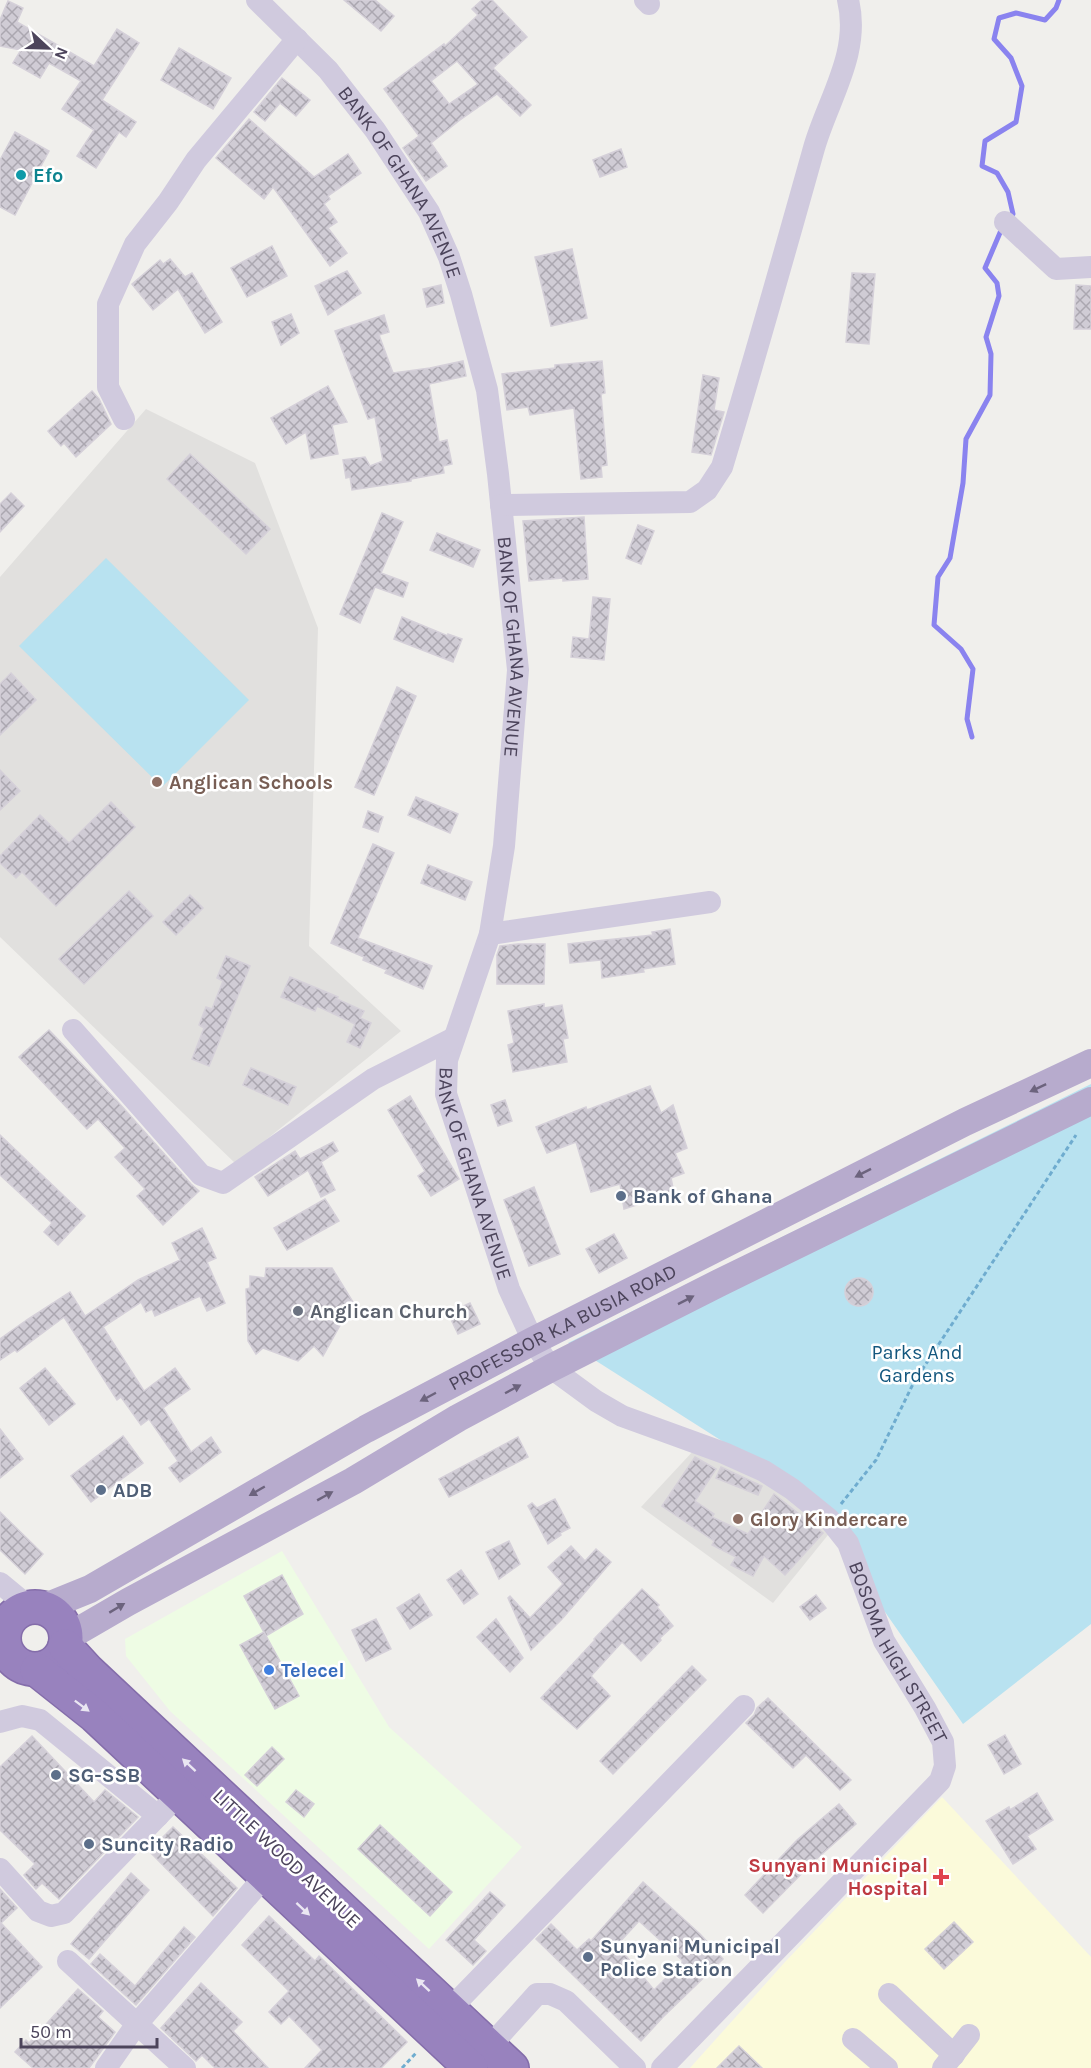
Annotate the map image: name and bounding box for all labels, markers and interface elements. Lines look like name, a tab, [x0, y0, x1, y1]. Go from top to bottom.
north arrow	[18, 18, 78, 78]
text: N	[50, 45, 72, 62]
street label: BANK OF GHANA AVENUE	[333, 82, 466, 281]
place label: Efo	[33, 164, 63, 187]
marker: Efo	[14, 168, 28, 182]
street label: BANK OF GHANA AVENUE	[492, 535, 529, 758]
place label: Anglican Schools	[169, 771, 333, 794]
marker: Anglican Schools	[150, 775, 164, 789]
street label: BANK OF GHANA AVENUE	[434, 1066, 516, 1283]
one-way arrow	[1029, 1083, 1047, 1093]
one-way arrow	[854, 1169, 871, 1178]
place label: Bank of Ghana	[633, 1185, 773, 1208]
marker: Bank of Ghana	[614, 1189, 628, 1203]
street label: PROFESSOR K.A BUSIA ROAD	[445, 1259, 680, 1396]
one-way arrow	[678, 1295, 695, 1305]
place label: Anglican Church	[310, 1300, 468, 1323]
marker: Anglican Church	[291, 1304, 305, 1318]
park label: Parks And Gardens	[871, 1341, 963, 1387]
one-way arrow	[504, 1384, 521, 1394]
one-way arrow	[419, 1392, 436, 1402]
place label: ADB	[113, 1479, 152, 1502]
marker: ADB	[94, 1483, 108, 1497]
one-way arrow	[249, 1486, 265, 1497]
one-way arrow	[317, 1491, 334, 1501]
place label: Glory Kindercare	[750, 1508, 908, 1531]
marker: Glory Kindercare	[731, 1512, 745, 1526]
street label: BOSOMA HIGH STREET	[844, 1558, 952, 1747]
one-way arrow	[108, 1604, 125, 1614]
place label: Telecel	[281, 1659, 345, 1682]
marker: Telecel	[262, 1663, 276, 1677]
one-way arrow	[75, 1700, 90, 1712]
one-way arrow	[182, 1759, 197, 1772]
place label: SG-SSB	[68, 1764, 140, 1787]
marker: SG-SSB	[49, 1768, 63, 1782]
street label: LITTLE WOOD AVENUE	[208, 1784, 365, 1933]
place label: Suncity Radio	[101, 1833, 234, 1856]
marker: Suncity Radio	[82, 1837, 96, 1851]
place label: Sunyani Municipal Hospital	[748, 1854, 928, 1900]
marker: Sunyani Municipal Hospital	[932, 1868, 950, 1886]
one-way arrow	[296, 1902, 310, 1916]
place label: Sunyani Municipal Police Station	[600, 1935, 780, 1981]
marker: Sunyani Municipal Police Station	[581, 1950, 595, 1964]
one-way arrow	[416, 1979, 431, 1992]
scale bar	[21, 2011, 158, 2049]
text: 50 m	[30, 2021, 72, 2043]

